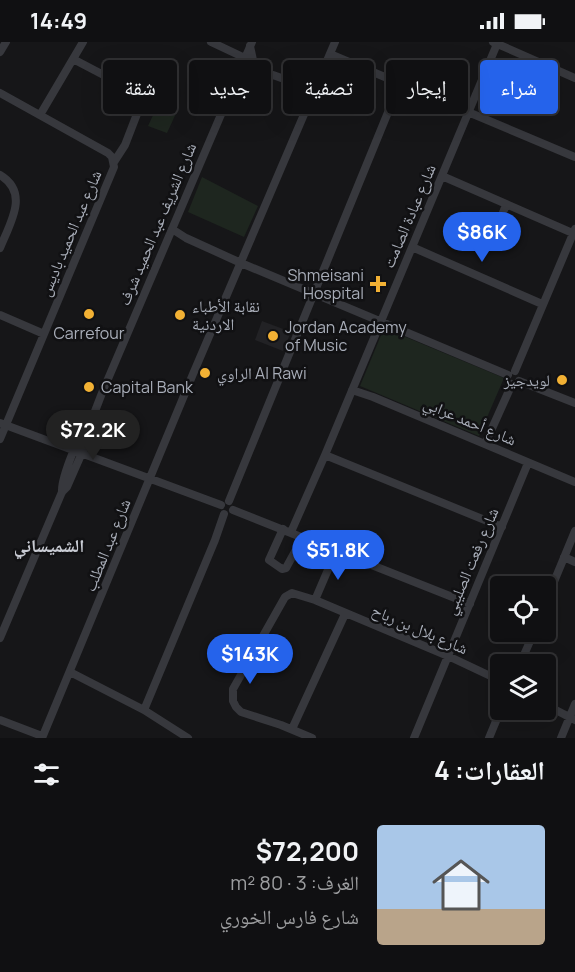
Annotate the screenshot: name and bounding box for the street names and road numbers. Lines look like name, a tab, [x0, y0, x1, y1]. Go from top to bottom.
street label: شارع الشريف عبد الحميد شرف	[113, 139, 201, 309]
street label: شارع عبادة الصامت	[377, 161, 441, 271]
street label: شارع عبد الحميد باديس	[34, 167, 106, 299]
street label: شارع أحمد عرابي	[419, 392, 520, 452]
street label: شارع عبد المطلب	[78, 495, 136, 595]
street label: شارع رفعت الصليبي	[439, 504, 505, 619]
street label: شارع بلال بن رباح	[369, 599, 471, 659]

